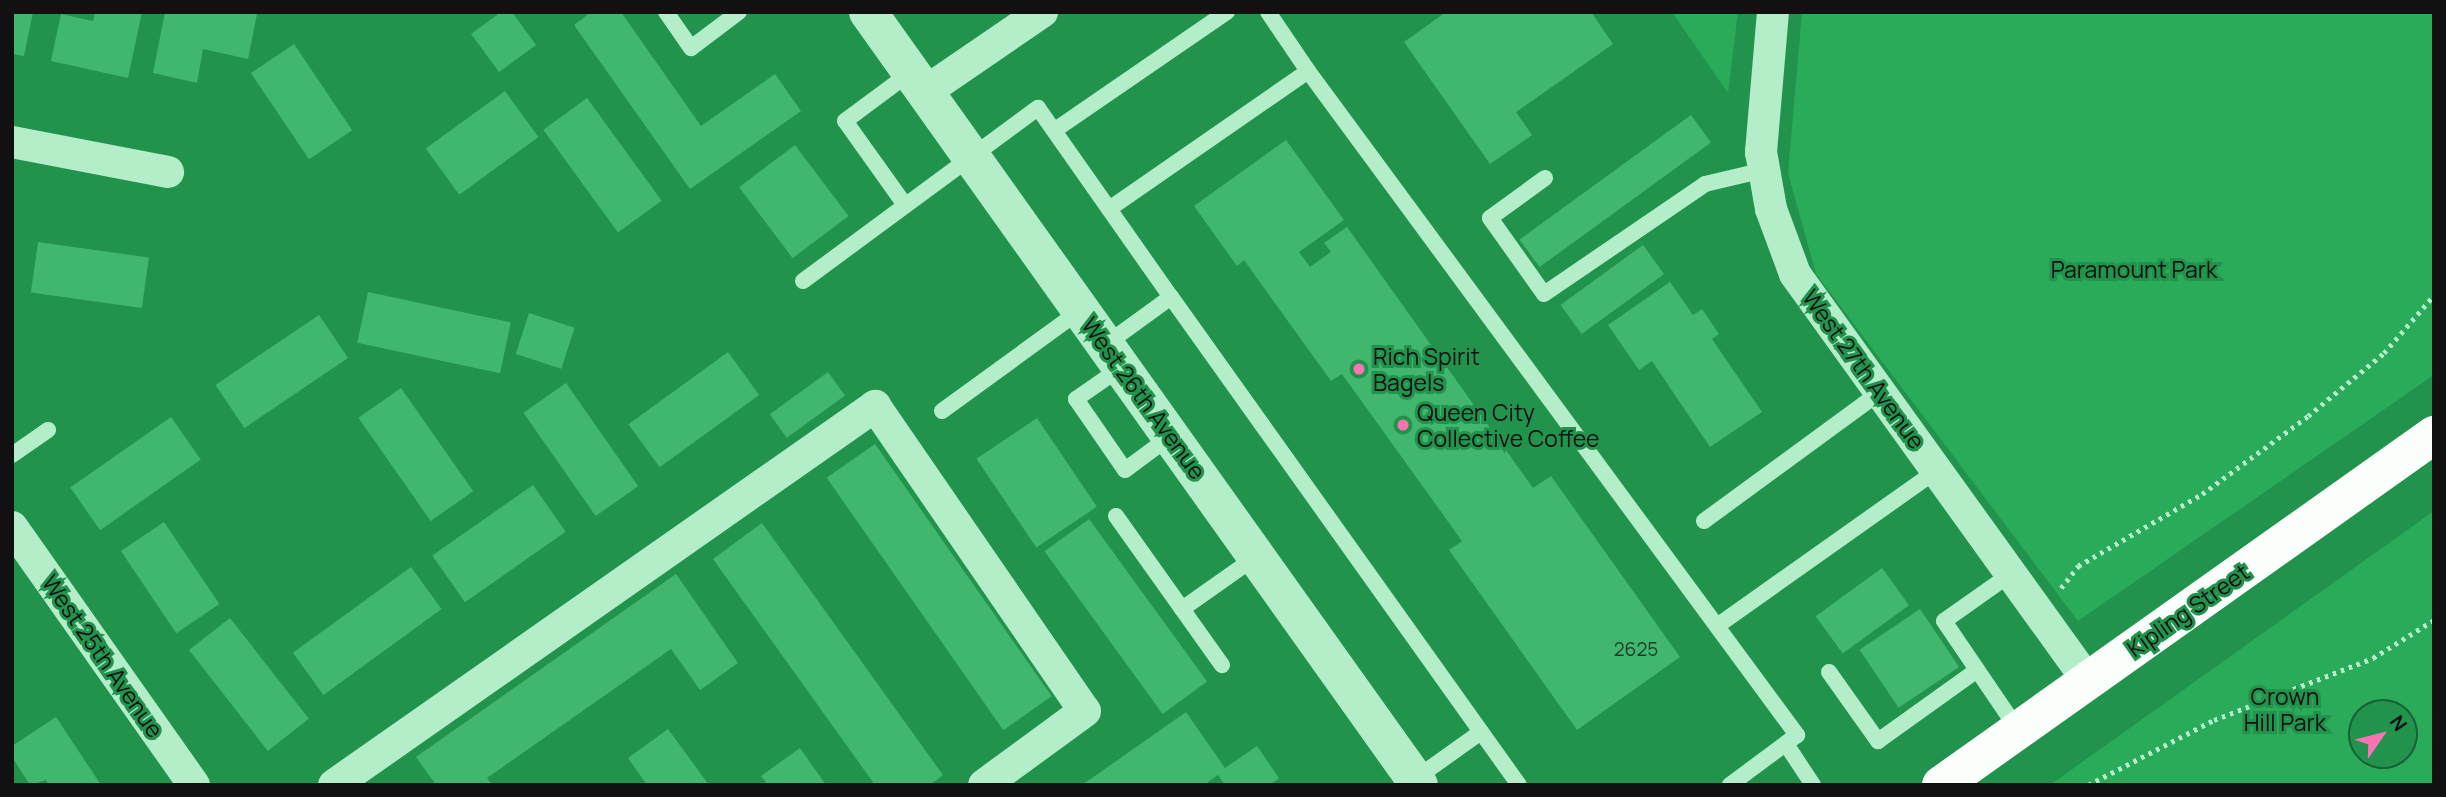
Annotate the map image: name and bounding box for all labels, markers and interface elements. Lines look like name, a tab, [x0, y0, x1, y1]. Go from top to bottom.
park label: Paramount Park	[2051, 255, 2217, 283]
street label: West 27th Avenue	[1797, 284, 1931, 454]
street label: West 26th Avenue	[1076, 312, 1212, 484]
place label: Rich Spirit Bagels	[1373, 342, 1480, 396]
marker: Rich Spirit Bagels	[1351, 361, 1367, 377]
place label: Queen City Collective Coffee	[1417, 398, 1600, 452]
marker: Queen City Collective Coffee	[1395, 417, 1411, 433]
street label: Kipling Street	[2122, 558, 2254, 662]
street label: West 25th Avenue	[37, 569, 169, 743]
house number: 2625	[1614, 639, 1658, 661]
park label: Crown Hill Park	[2244, 682, 2326, 736]
north arrow	[2348, 699, 2418, 769]
text: N	[2384, 710, 2413, 736]

